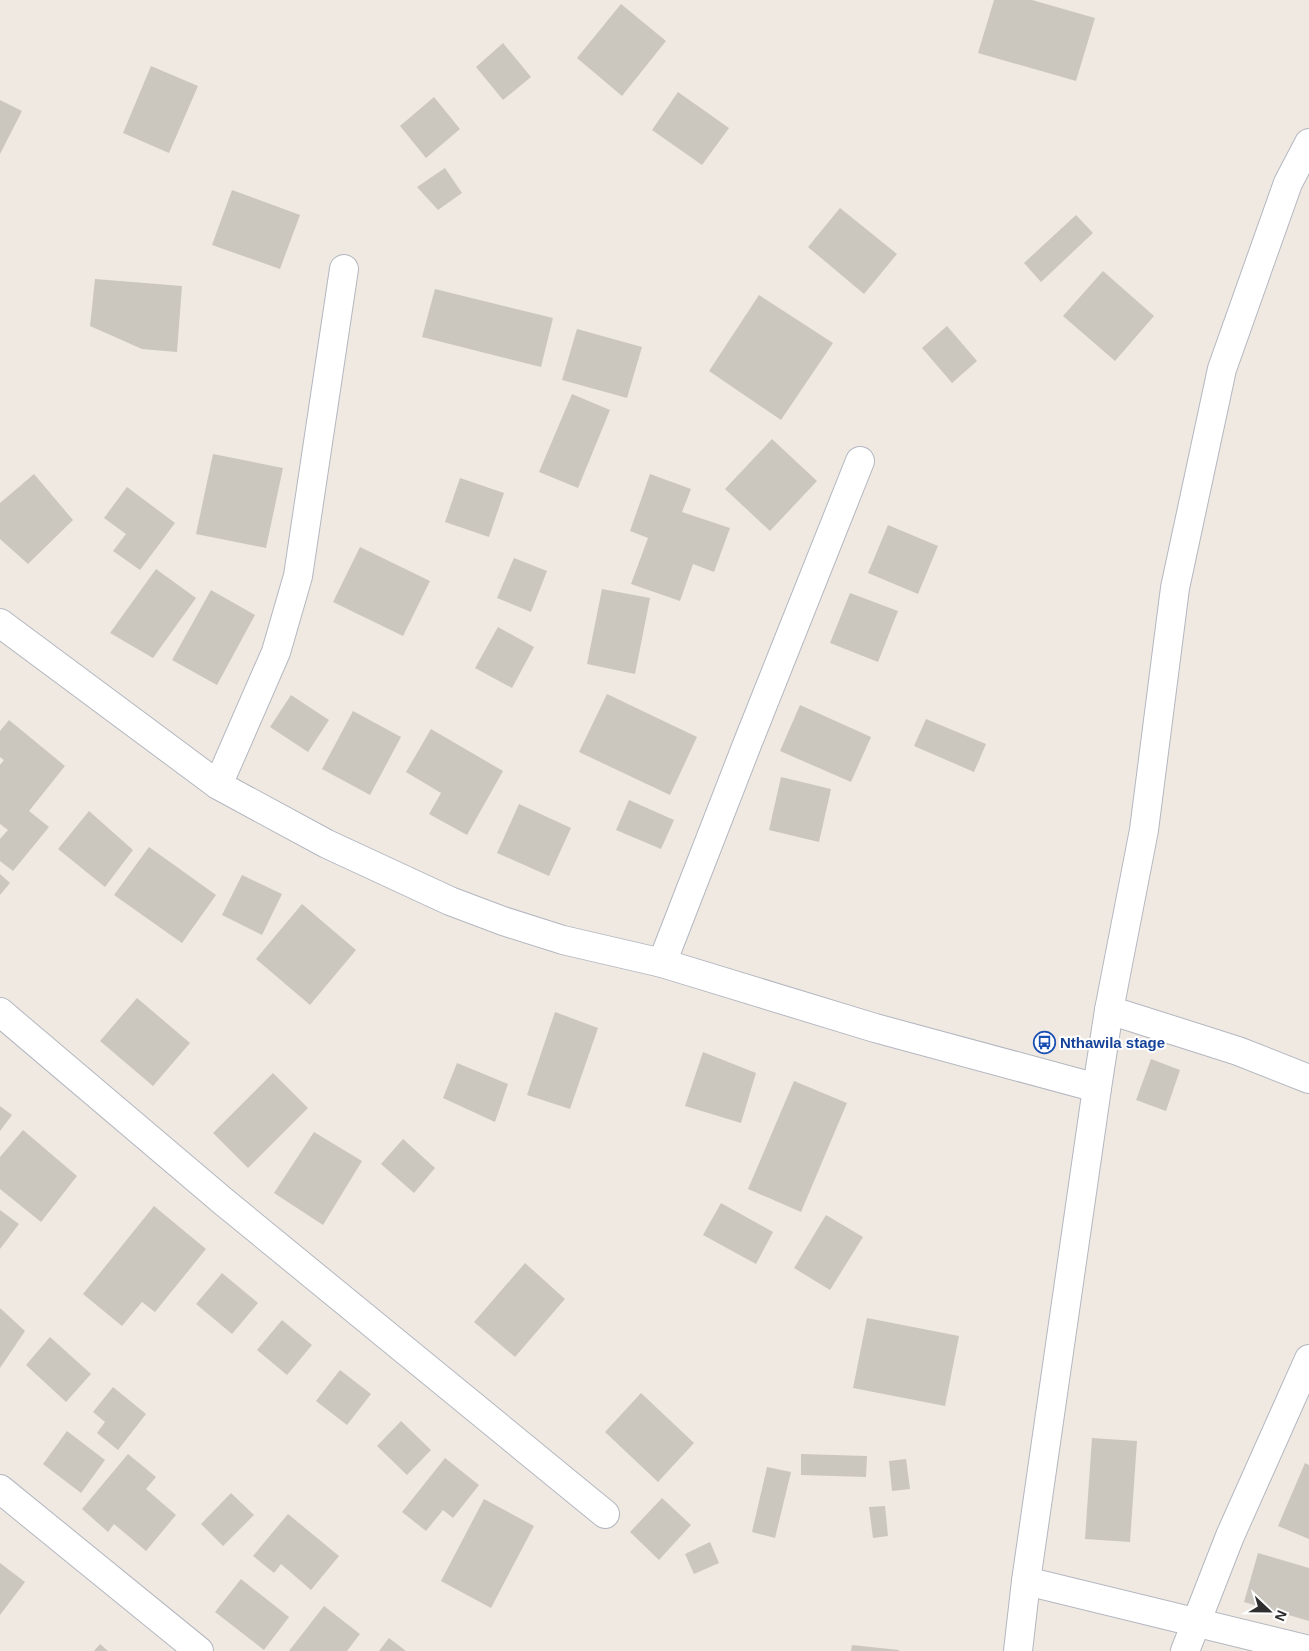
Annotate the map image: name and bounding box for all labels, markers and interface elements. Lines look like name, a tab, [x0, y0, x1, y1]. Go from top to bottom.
bus stop icon: Nthawila stage	[1032, 1031, 1056, 1055]
place label: Nthawila stage	[1060, 1034, 1165, 1051]
north arrow	[1244, 1586, 1294, 1636]
text: N	[1272, 1608, 1290, 1624]

